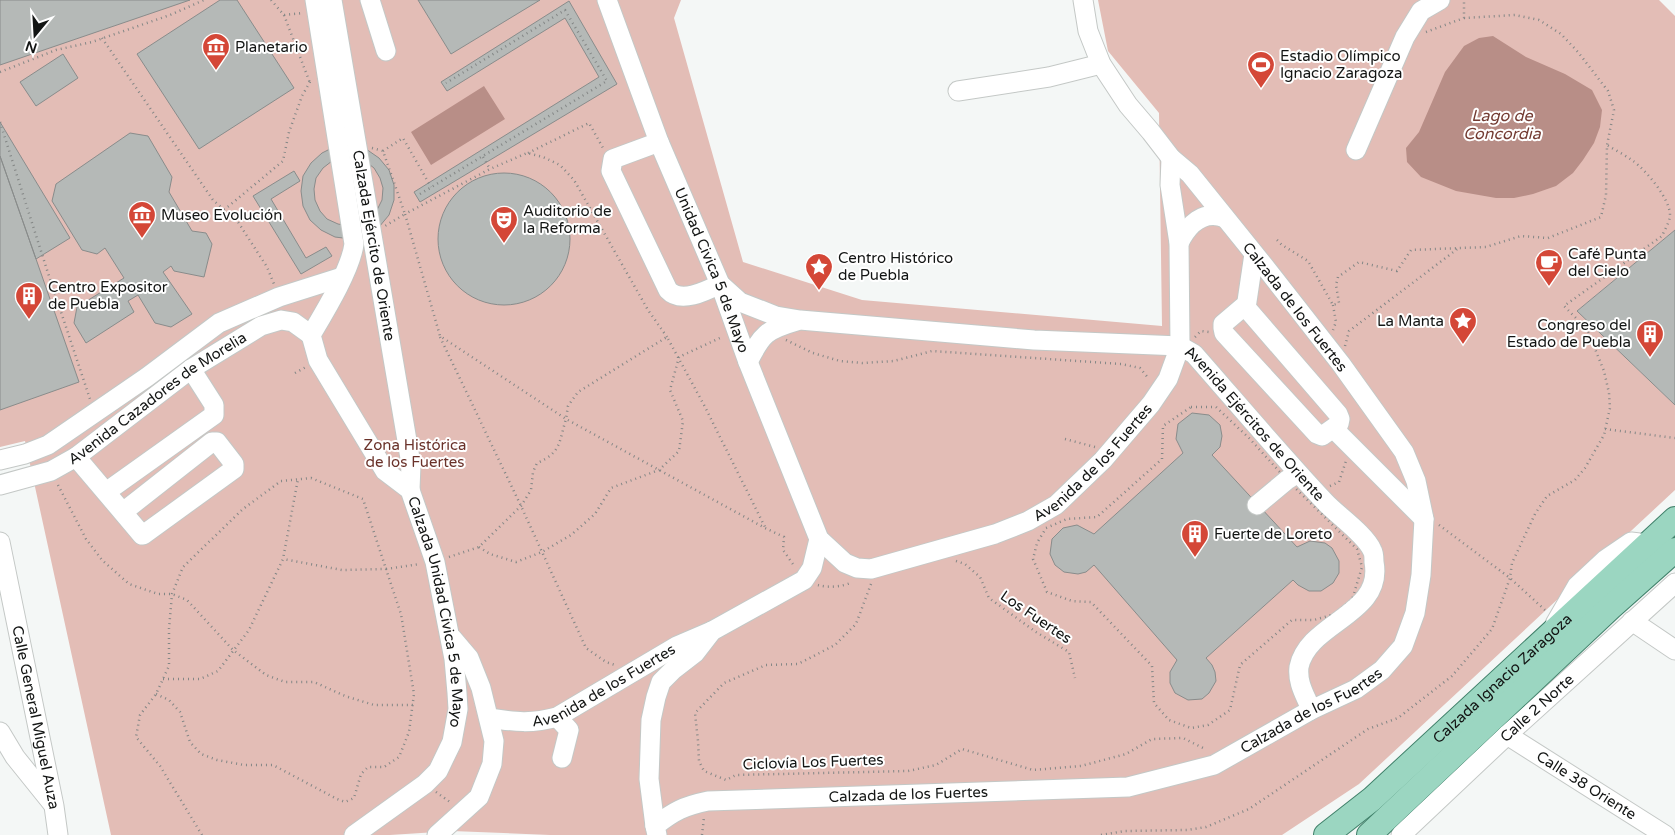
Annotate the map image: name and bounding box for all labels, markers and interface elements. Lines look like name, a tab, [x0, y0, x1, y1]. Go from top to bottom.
north arrow	[10, 10, 60, 60]
museum icon: Planetario	[201, 32, 231, 71]
text: N	[23, 37, 39, 57]
place label: Planetario	[235, 38, 308, 56]
place label: Estadio Olímpico Ignacio Zaragoza	[1280, 47, 1403, 82]
sports icon: Estadio Olímpico Ignacio Zaragoza	[1246, 50, 1276, 89]
water label: Lago de Concordia	[1463, 106, 1542, 144]
street label: Calzada Ejército de Oriente	[349, 149, 399, 342]
street label: Unidad Civica 5 de Mayo	[671, 185, 753, 355]
museum icon: Museo Evolución	[127, 200, 157, 239]
place label: Auditorio de la Reforma	[523, 202, 612, 237]
theatre icon: Auditorio de la Reforma	[489, 205, 519, 244]
place label: Museo Evolución	[161, 206, 282, 224]
street label: Calzada de los Fuertes	[1239, 239, 1351, 375]
place label: Café Punta del Cielo	[1568, 245, 1647, 280]
cafe icon: Café Punta del Cielo	[1534, 248, 1564, 287]
place label: Centro Histórico de Puebla	[838, 249, 953, 284]
place icon: Centro Histórico de Puebla	[804, 252, 834, 291]
place label: Centro Expositor de Puebla	[48, 278, 168, 313]
building icon: Centro Expositor de Puebla	[14, 281, 44, 320]
place icon: La Manta	[1448, 306, 1478, 345]
place label: La Manta	[1377, 312, 1444, 330]
place label: Congreso del Estado de Puebla	[1507, 316, 1631, 351]
building icon: Congreso del Estado de Puebla	[1635, 319, 1665, 358]
street label: Avenida Cazadores de Morelia	[65, 328, 250, 468]
street label: Avenida Ejércitos de Oriente	[1182, 342, 1328, 505]
street label: Avenida de los Fuertes	[1030, 400, 1156, 525]
park label: Zona Histórica de los Fuertes	[364, 436, 466, 471]
street label: Calzada Unidad Cívica 5 de Mayo	[404, 494, 467, 729]
building icon: Fuerte de Loreto	[1180, 519, 1210, 558]
place label: Fuerte de Loreto	[1214, 525, 1332, 543]
street label: Los Fuertes	[997, 587, 1075, 647]
street label: Calzada Ignacio Zaragoza	[1429, 610, 1576, 747]
street label: Calle General Miguel Auza	[8, 624, 63, 811]
street label: Avenida de los Fuertes	[531, 640, 678, 730]
street label: Calzada de los Fuertes	[1237, 664, 1386, 757]
street label: Calle 2 Norte	[1496, 670, 1577, 746]
street label: Calle 38 Oriente	[1533, 747, 1640, 824]
street label: Ciclovía Los Fuertes	[742, 751, 884, 773]
street label: Calzada de los Fuertes	[828, 783, 988, 806]

